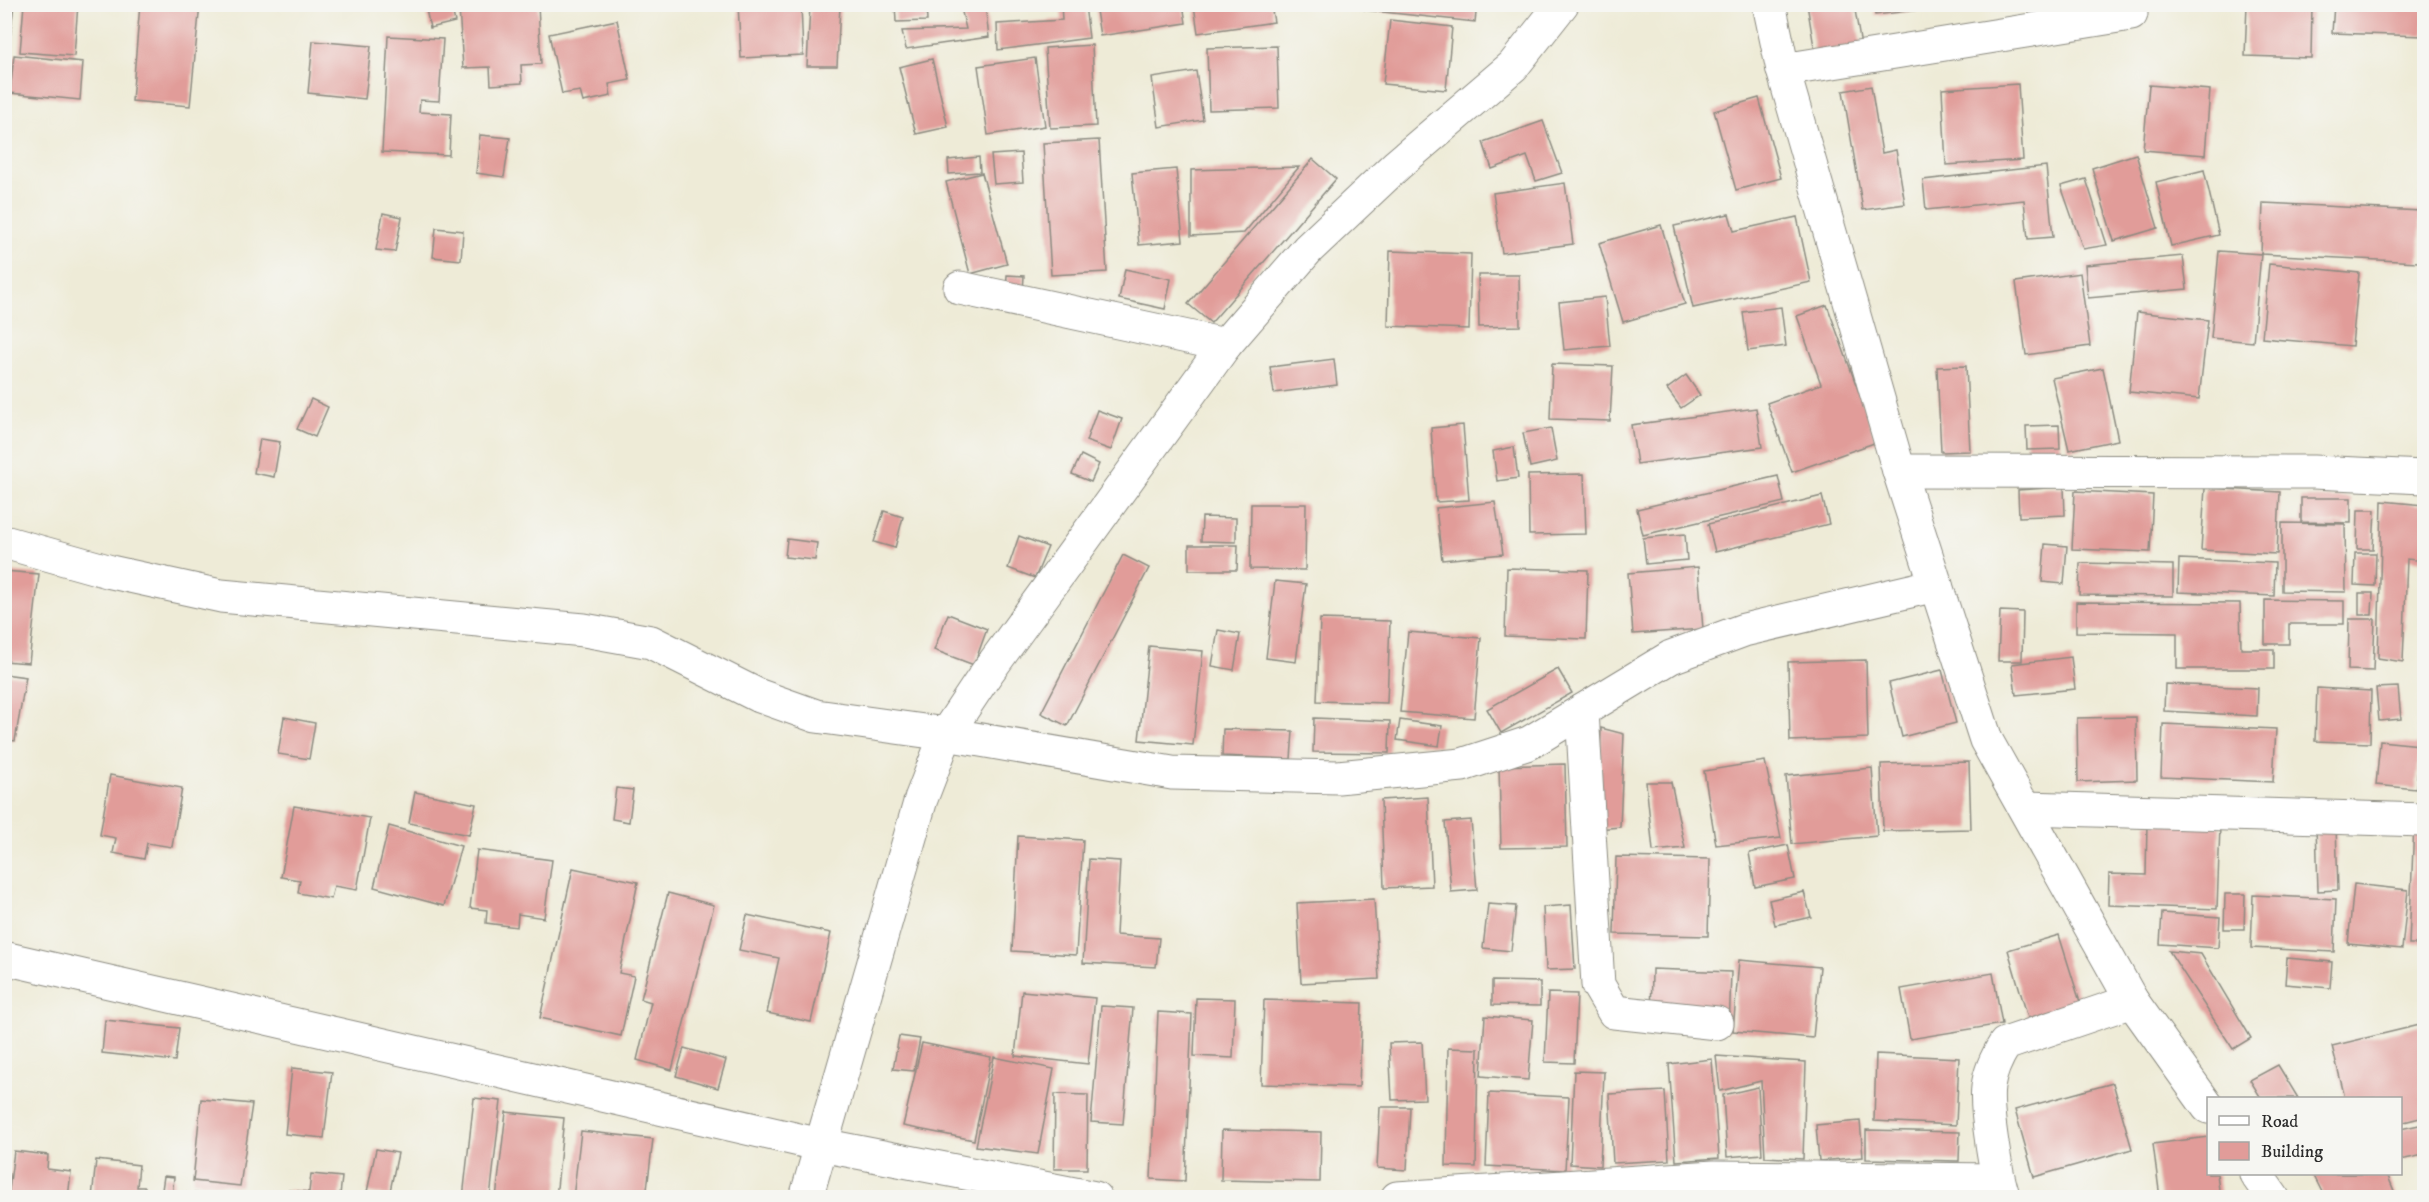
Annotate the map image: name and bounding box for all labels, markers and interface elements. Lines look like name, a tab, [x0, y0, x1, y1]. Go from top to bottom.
legend	[2207, 1097, 2402, 1175]
text: Road	[2261, 1111, 2298, 1133]
text: Building	[2261, 1141, 2323, 1163]

